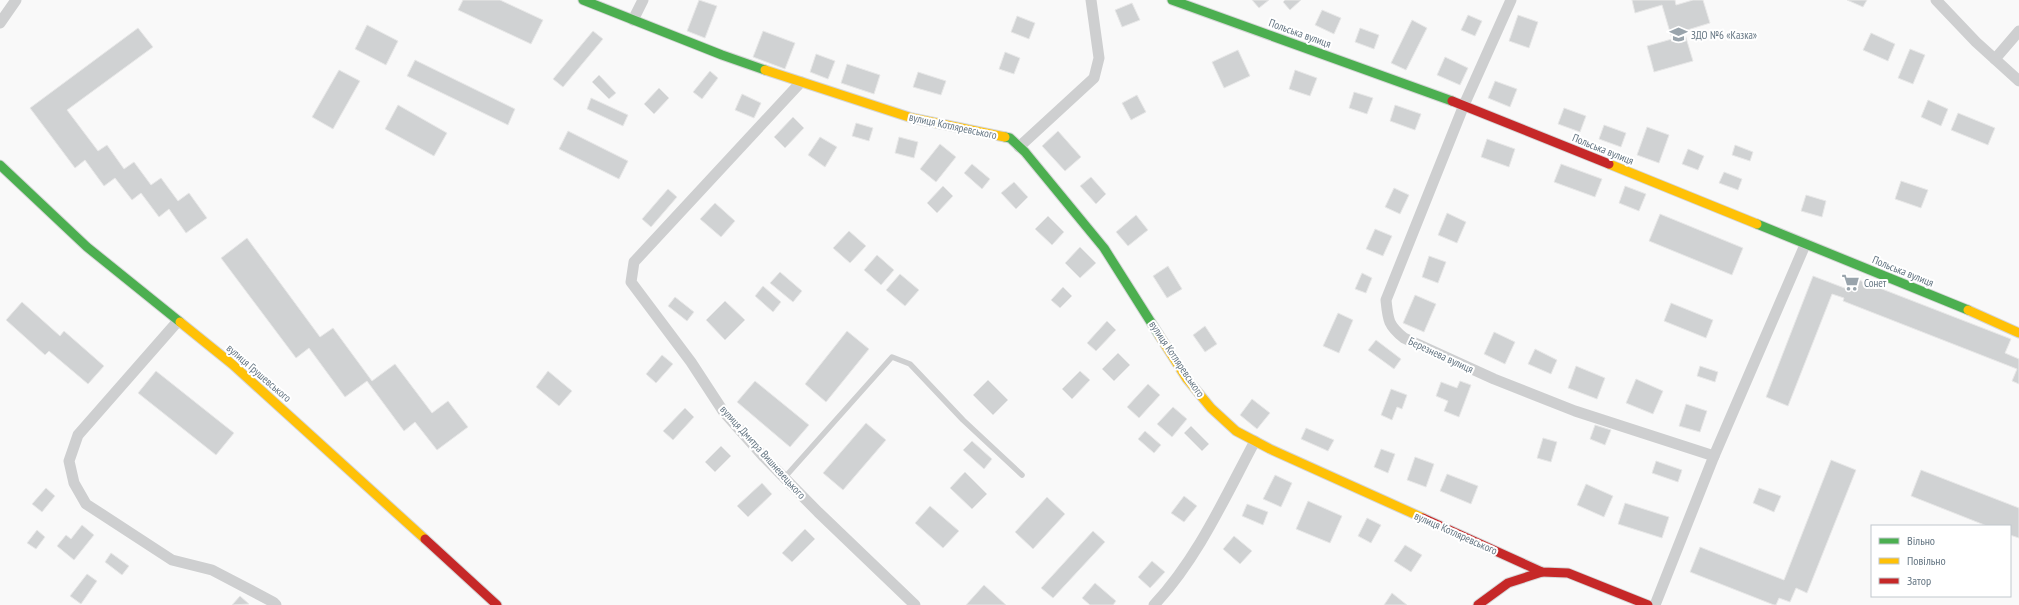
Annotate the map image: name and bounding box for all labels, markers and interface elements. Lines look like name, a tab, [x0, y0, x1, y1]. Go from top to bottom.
street label: Польська вулиця	[1267, 15, 1333, 51]
school or university icon: ЗДО №6 «Казка»	[1668, 25, 1688, 45]
place label: ЗДО №6 «Казка»	[1691, 28, 1757, 42]
street label: вулиця Котляревського	[908, 110, 998, 142]
street label: Польська вулиця	[1570, 130, 1636, 168]
street label: Польська вулиця	[1870, 252, 1936, 290]
supermarket icon: Сонет	[1841, 273, 1861, 293]
place label: Сонет	[1864, 276, 1887, 290]
street label: вулиця Котляревського	[1146, 318, 1208, 400]
street label: Березнева вулиця	[1406, 334, 1476, 376]
street label: вулиця Грушевського	[224, 341, 294, 405]
street label: вулиця Дмитра Вишневецького	[717, 402, 809, 502]
street label: вулиця Котляревського	[1412, 508, 1500, 558]
legend	[1871, 525, 2011, 597]
text: Вільно	[1907, 533, 1935, 548]
text: Повільно	[1907, 553, 1946, 568]
text: Затор	[1907, 573, 1931, 588]

